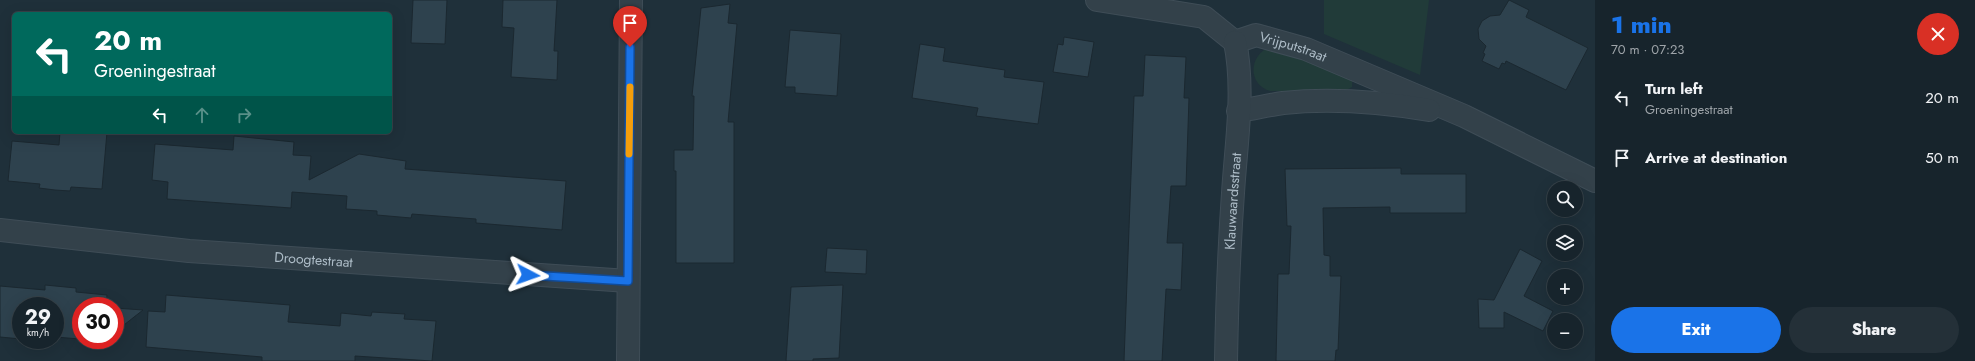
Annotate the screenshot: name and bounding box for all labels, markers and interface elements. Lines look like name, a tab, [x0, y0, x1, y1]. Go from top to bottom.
pin	[613, 6, 647, 47]
text: 1 min	[1611, 7, 1672, 42]
icon: arrive	[619, 12, 641, 34]
button: close	[1917, 13, 1959, 55]
text: 20 m	[94, 20, 162, 61]
street label: Vrijputstraat	[1257, 26, 1331, 67]
icon: left	[28, 28, 80, 80]
text: 70 m · 07:23	[1611, 40, 1684, 59]
text: Groeningestraat	[94, 58, 215, 84]
text: Turn left	[1645, 78, 1703, 100]
icon: left	[1611, 87, 1633, 109]
text: 20 m	[1925, 87, 1959, 109]
text: Groeningestraat	[1645, 100, 1733, 119]
icon: left	[149, 104, 171, 126]
icon: ahead	[191, 104, 213, 126]
icon: right	[233, 104, 255, 126]
icon: arrive	[1611, 147, 1633, 169]
text: Arrive at destination	[1645, 147, 1787, 169]
text: 50 m	[1925, 147, 1959, 169]
street label: Klauwaardsstraat	[1220, 151, 1246, 250]
map controls	[1547, 181, 1583, 349]
button: search	[1547, 181, 1583, 217]
button: layers	[1547, 225, 1583, 261]
street label: Droogtestraat	[274, 247, 354, 272]
position arrow	[507, 254, 549, 296]
button: +	[1547, 269, 1583, 305]
speed limit sign: 30	[72, 297, 124, 349]
text: 29	[25, 303, 51, 332]
button: Exit	[1611, 307, 1781, 353]
button: Share	[1789, 307, 1959, 353]
button: −	[1547, 313, 1583, 349]
text: km/h	[27, 325, 49, 340]

